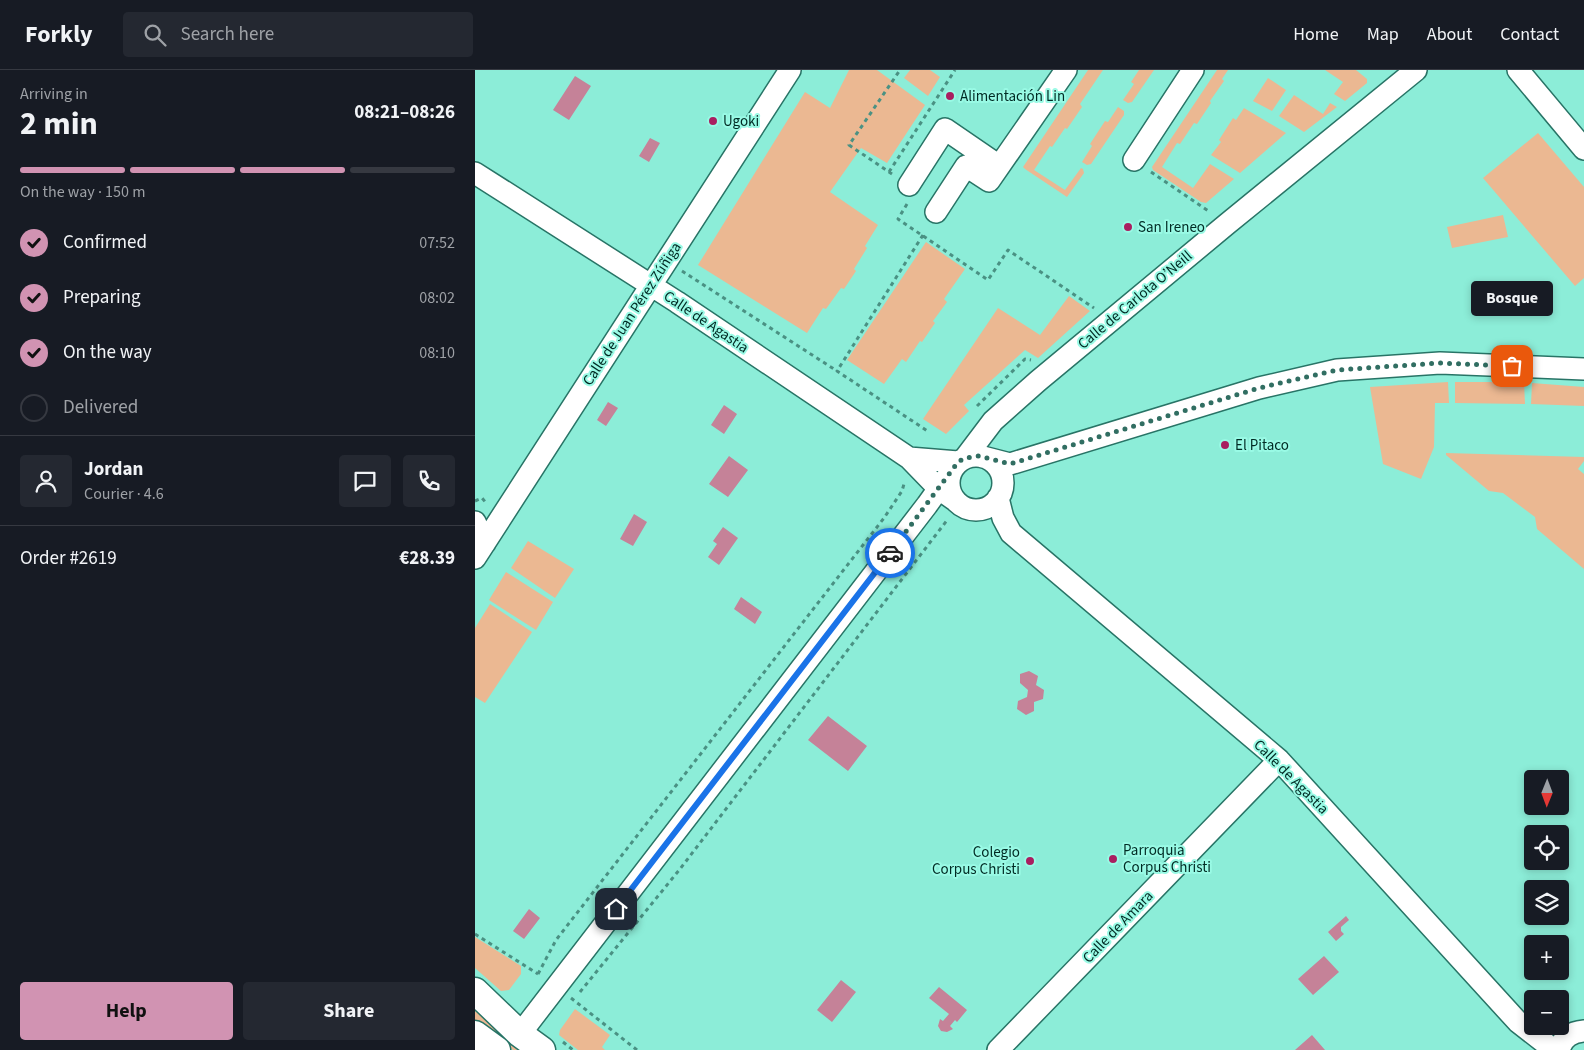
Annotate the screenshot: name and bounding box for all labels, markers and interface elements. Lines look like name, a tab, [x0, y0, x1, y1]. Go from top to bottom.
search box	[123, 12, 473, 57]
text: Forkly	[25, 17, 93, 52]
icon: search	[141, 21, 169, 49]
text: Search here	[181, 21, 274, 48]
text: Home	[1293, 22, 1339, 47]
text: Map	[1367, 22, 1399, 47]
text: About	[1427, 22, 1472, 47]
text: Contact	[1500, 22, 1559, 47]
text: Arriving in	[20, 83, 88, 105]
place label: Alimentación Lin	[960, 86, 1065, 107]
marker: Alimentación Lin	[944, 90, 956, 102]
text: 08:21–08:26	[354, 99, 455, 126]
text: 2 min	[20, 101, 98, 147]
place label: Ugoki	[723, 111, 759, 132]
marker: Ugoki	[707, 115, 719, 127]
text: On the way · 150 m	[20, 181, 145, 203]
place label: San Ireneo	[1138, 217, 1205, 238]
marker: San Ireneo	[1122, 221, 1134, 233]
icon: check	[20, 229, 48, 257]
text: Confirmed	[63, 229, 147, 256]
text: 07:52	[419, 232, 455, 254]
street label: Calle de Juan Pérez Zúñiga	[578, 238, 686, 390]
street label: Calle de Carlota O’Neill	[1073, 246, 1197, 354]
callout: Bosque	[1471, 281, 1553, 316]
icon: check	[20, 284, 48, 312]
text: Preparing	[63, 284, 141, 311]
street label: Calle de Agastia	[659, 286, 753, 358]
text: 08:02	[419, 287, 455, 309]
text: Bosque	[1486, 287, 1538, 309]
icon: check	[20, 339, 48, 367]
text: On the way	[63, 339, 152, 366]
text: 08:10	[419, 342, 455, 364]
pin	[1491, 345, 1533, 387]
icon: bag	[1498, 352, 1526, 380]
text: Delivered	[63, 394, 138, 421]
place label: El Pitaco	[1235, 435, 1289, 456]
marker: El Pitaco	[1219, 439, 1231, 451]
button: person	[20, 455, 72, 507]
button: chat	[339, 455, 391, 507]
button: phone	[403, 455, 455, 507]
text: Jordan	[84, 456, 143, 483]
text: Courier · 4.6	[84, 483, 164, 505]
courier	[865, 528, 915, 578]
icon: car	[876, 539, 904, 567]
text: Order #2619	[20, 545, 117, 572]
text: €28.39	[399, 545, 455, 572]
street label: Calle de Agastia	[1249, 735, 1333, 819]
north arrow	[1524, 770, 1569, 815]
map controls	[1524, 770, 1569, 1035]
button: locate	[1524, 825, 1569, 870]
place label: Parroquia Corpus Christi	[1123, 840, 1211, 878]
place label: Colegio Corpus Christi	[932, 842, 1020, 880]
marker: Parroquia Corpus Christi	[1107, 853, 1119, 865]
marker: Colegio Corpus Christi	[1024, 855, 1036, 867]
button: layers	[1524, 880, 1569, 925]
street label: Calle de Amara	[1078, 886, 1158, 968]
pin	[595, 888, 637, 930]
icon: home	[602, 895, 630, 923]
button: +	[1524, 935, 1569, 980]
button: Help	[20, 982, 233, 1040]
button: Share	[243, 982, 455, 1040]
button: −	[1524, 990, 1569, 1035]

